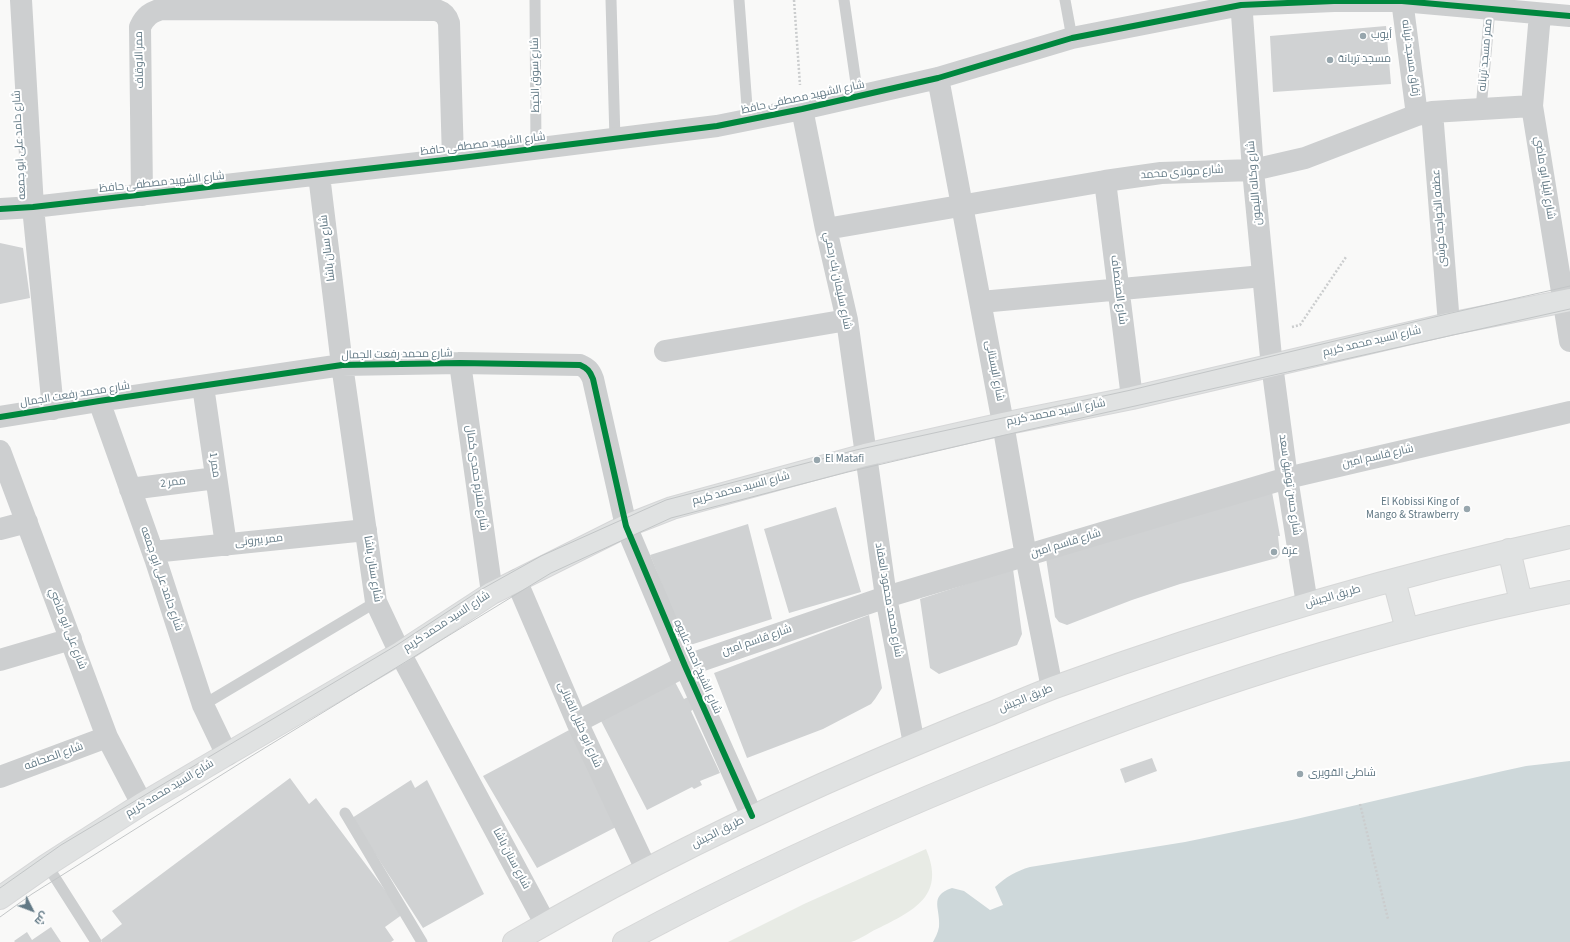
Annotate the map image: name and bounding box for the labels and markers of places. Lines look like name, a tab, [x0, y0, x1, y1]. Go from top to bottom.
place label: أيوب	[1371, 29, 1392, 43]
marker: أيوب	[1358, 31, 1368, 41]
place label: مسجد تربانة	[1338, 53, 1391, 67]
marker: مسجد تربانة	[1325, 55, 1335, 65]
place label: El Matafi	[825, 453, 864, 467]
marker: El Matafi	[812, 455, 822, 465]
place label: El Kobissi King of Mango & Strawberry	[1366, 496, 1459, 522]
marker: El Kobissi King of Mango & Strawberry	[1462, 504, 1472, 514]
place label: عزة	[1282, 545, 1298, 559]
marker: عزة	[1269, 547, 1279, 557]
place label: شاطئ القويرى	[1308, 767, 1376, 781]
marker: شاطئ القويرى	[1295, 769, 1305, 779]

